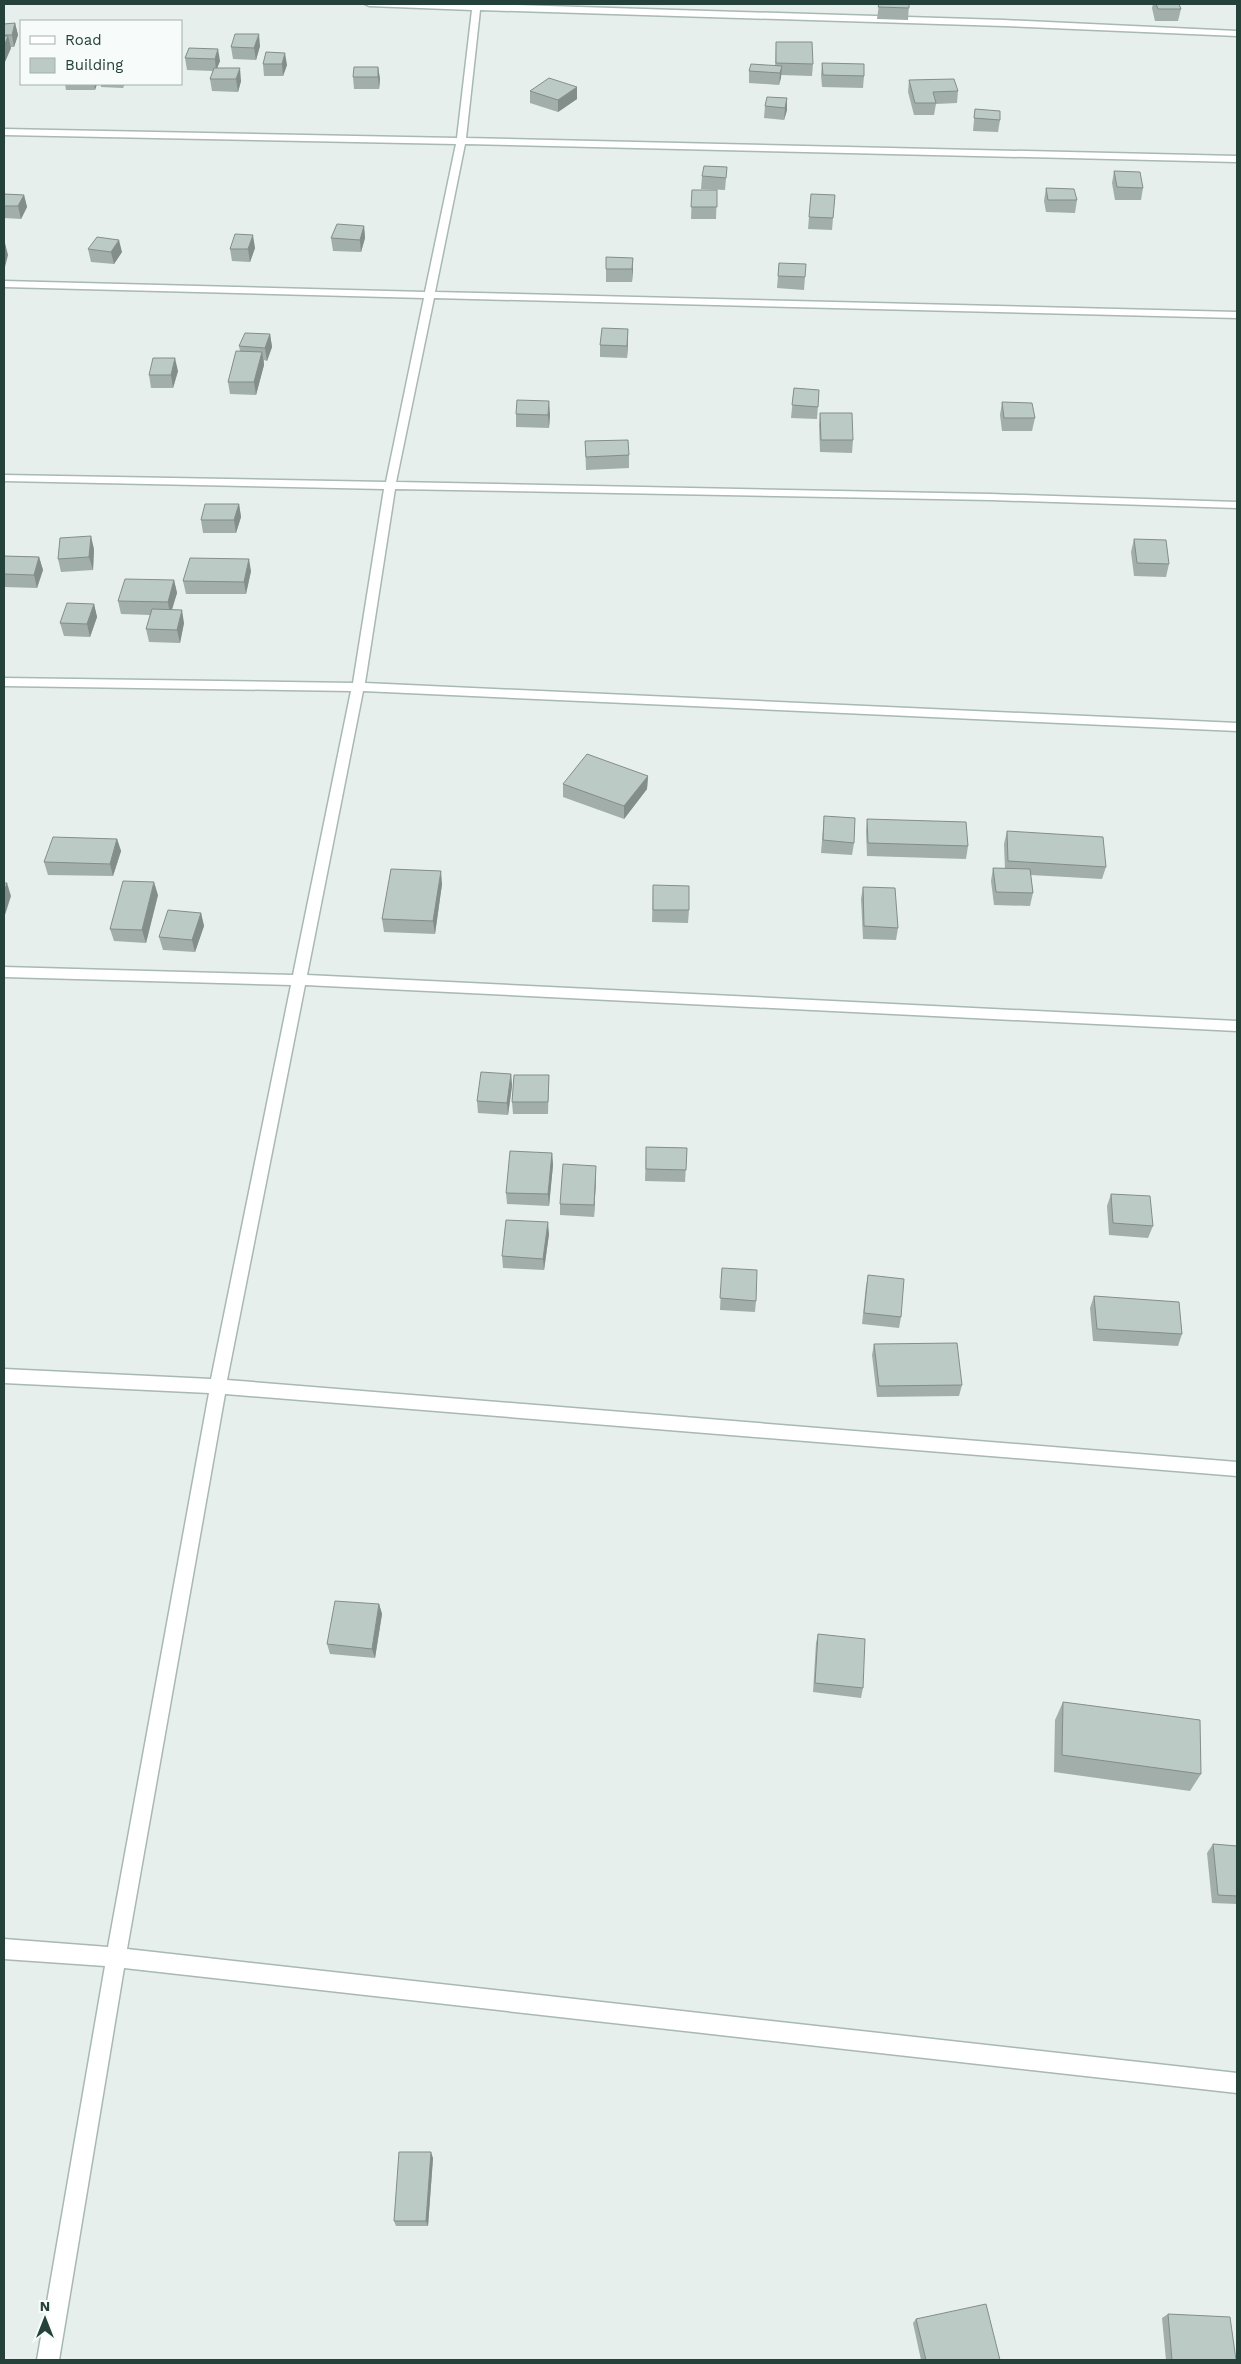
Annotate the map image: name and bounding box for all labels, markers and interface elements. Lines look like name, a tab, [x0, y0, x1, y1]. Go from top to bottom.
legend	[20, 20, 182, 85]
text: Road	[65, 31, 102, 49]
text: Building	[65, 56, 123, 74]
north arrow	[20, 2294, 70, 2344]
text: N	[40, 2298, 50, 2314]

